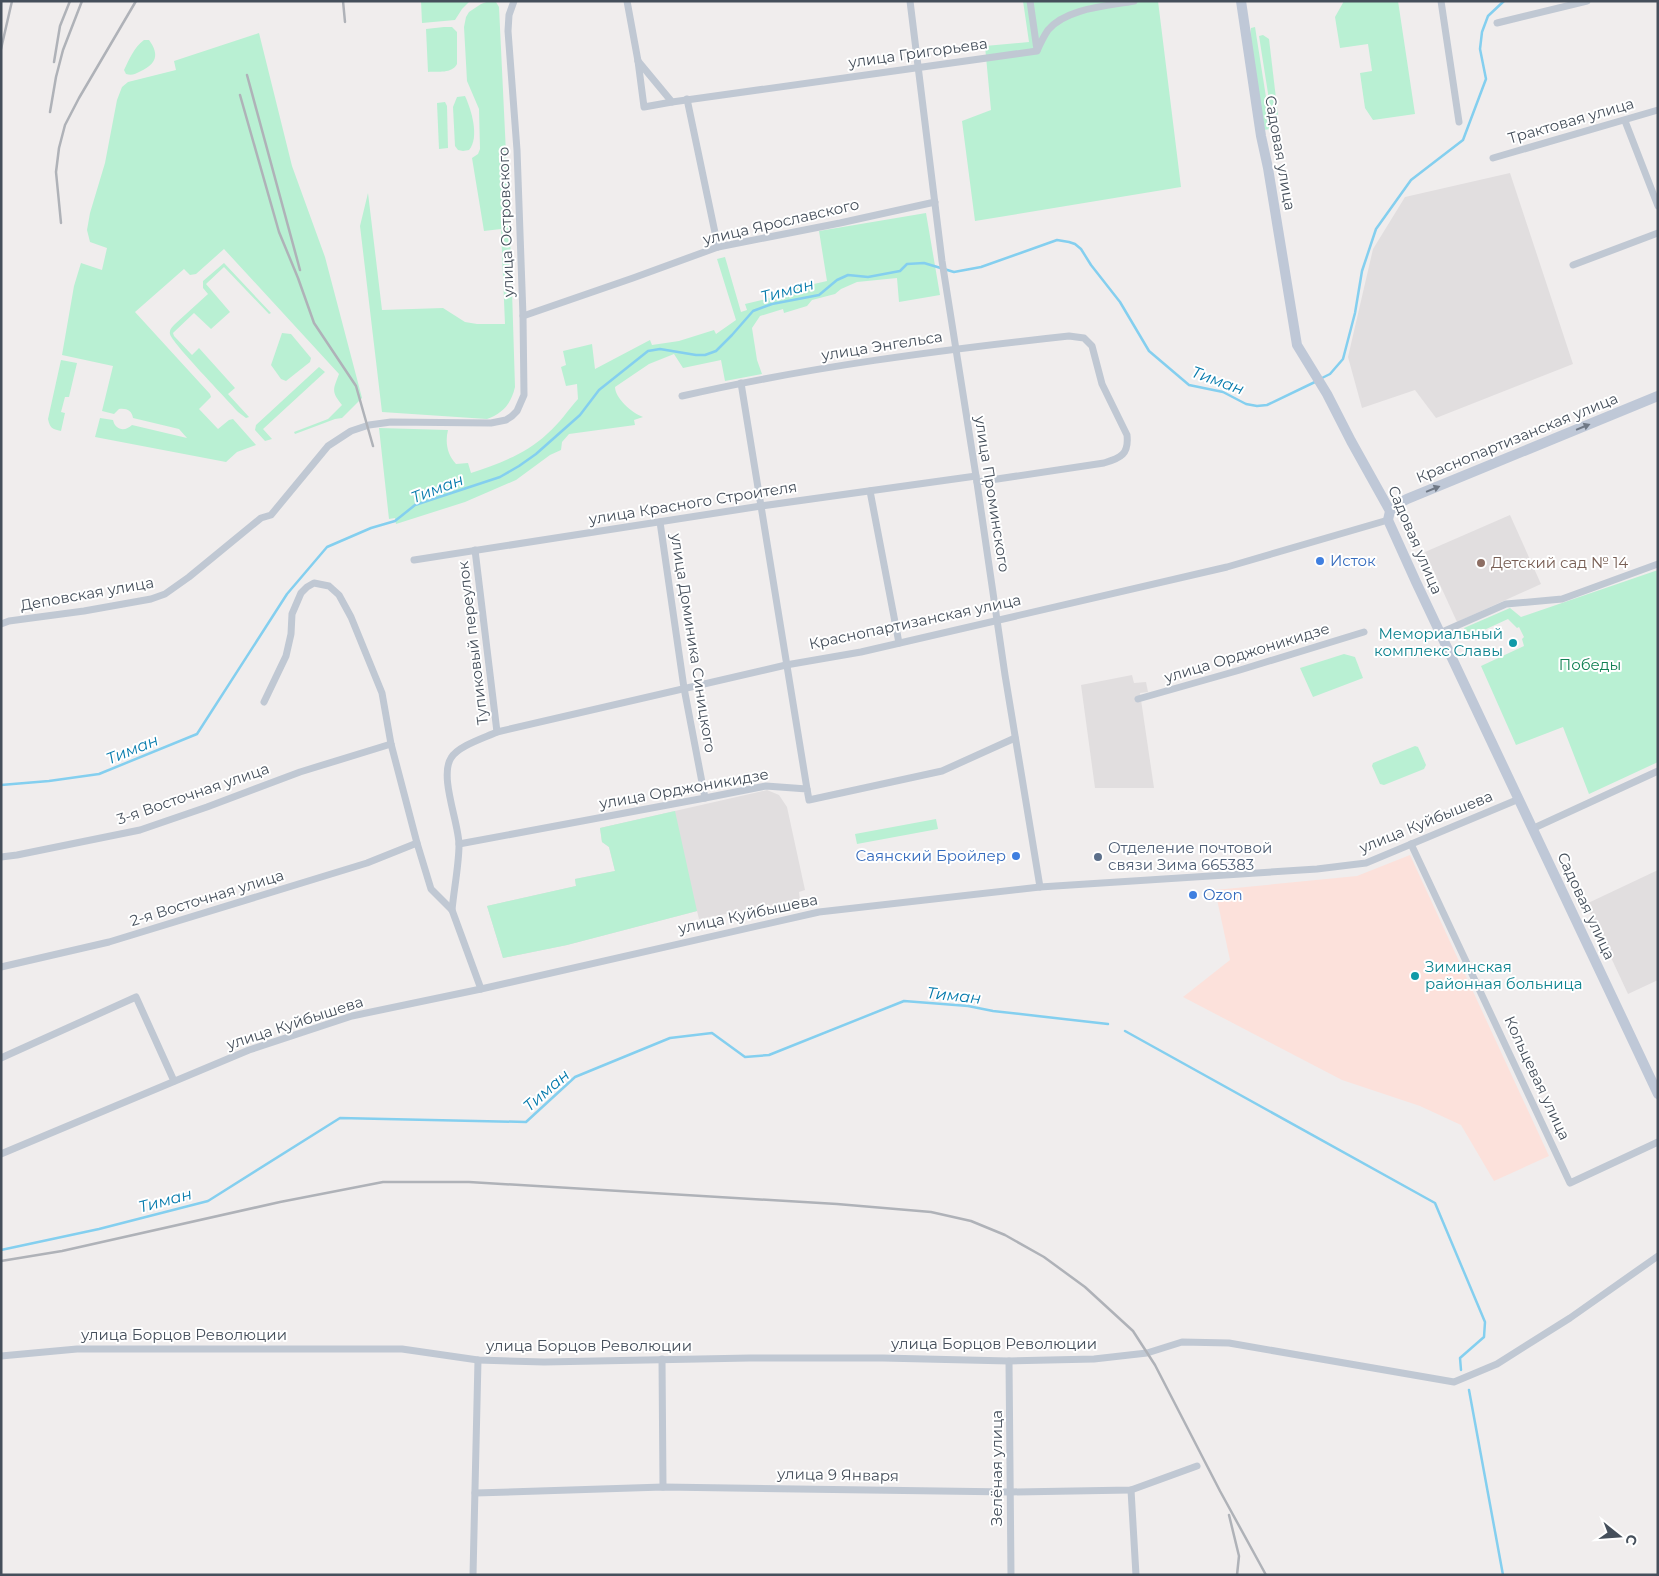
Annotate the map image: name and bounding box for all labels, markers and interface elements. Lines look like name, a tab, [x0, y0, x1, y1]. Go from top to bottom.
street label: улица Григорьева	[846, 33, 989, 72]
street label: Трактовая улица	[1506, 93, 1636, 148]
street label: Садовая улица	[1261, 94, 1300, 212]
street label: улица Островского	[493, 146, 518, 299]
street label: улица Ярославского	[700, 194, 861, 249]
water label: Тиман	[758, 274, 816, 307]
street label: улица Энгельса	[819, 327, 944, 365]
water label: Тиман	[1189, 362, 1247, 399]
street label: Краснопартизанская улица	[1413, 388, 1621, 487]
street label: улица Проминского	[971, 413, 1014, 573]
one-way arrow	[1576, 422, 1590, 430]
water label: Тиман	[408, 470, 466, 507]
street label: улица Красного Строителя	[586, 477, 798, 529]
street label: Садовая улица	[1384, 483, 1447, 597]
one-way arrow	[1426, 484, 1440, 492]
street label: улица Доминика Синицкого	[667, 531, 720, 754]
place label: Исток	[1330, 551, 1376, 570]
place label: Детский сад № 14	[1491, 553, 1628, 572]
marker: Исток	[1314, 555, 1326, 567]
marker: Детский сад № 14	[1475, 557, 1487, 569]
street label: Тупиковый переулок	[453, 560, 492, 726]
street label: Деповская улица	[19, 572, 155, 615]
street label: Краснопартизанская улица	[807, 590, 1023, 653]
street label: улица Орджоникидзе	[1161, 618, 1332, 687]
place label: Мемориальный комплекс Славы	[1374, 624, 1503, 660]
marker: Мемориальный комплекс Славы	[1507, 637, 1519, 649]
park label: Победы	[1559, 655, 1621, 674]
water label: Тиман	[103, 730, 161, 769]
street label: 3-я Восточная улица	[114, 759, 272, 829]
street label: улица Орджоникидзе	[597, 764, 770, 813]
street label: улица Куйбышева	[1355, 786, 1495, 857]
place label: Отделение почтовой связи Зима 665383	[1108, 838, 1272, 874]
place label: Саянский Бройлер	[856, 846, 1006, 865]
street label: Садовая улица	[1553, 849, 1620, 963]
marker: Саянский Бройлер	[1010, 850, 1022, 862]
marker: Отделение почтовой связи Зима 665383	[1092, 851, 1104, 863]
street label: 2-я Восточная улица	[128, 865, 286, 930]
place label: Ozon	[1203, 885, 1243, 904]
street label: улица Куйбышева	[675, 889, 819, 938]
marker: Ozon	[1187, 889, 1199, 901]
place label: Зиминская районная больница	[1425, 957, 1583, 993]
marker: Зиминская районная больница	[1409, 970, 1421, 982]
water label: Тиман	[926, 983, 982, 1008]
street label: улица Куйбышева	[223, 991, 365, 1054]
street label: Кольцевая улица	[1500, 1013, 1575, 1143]
water label: Тиман	[519, 1065, 573, 1115]
water label: Тиман	[136, 1184, 194, 1217]
street label: улица Борцов Революции	[80, 1325, 287, 1344]
street label: улица Борцов Революции	[890, 1334, 1097, 1353]
street label: улица Борцов Революции	[485, 1336, 692, 1355]
street label: Зелёная улица	[987, 1410, 1006, 1526]
street label: улица 9 Января	[776, 1464, 899, 1485]
north arrow	[1594, 1511, 1644, 1561]
text: С	[1621, 1532, 1642, 1547]

